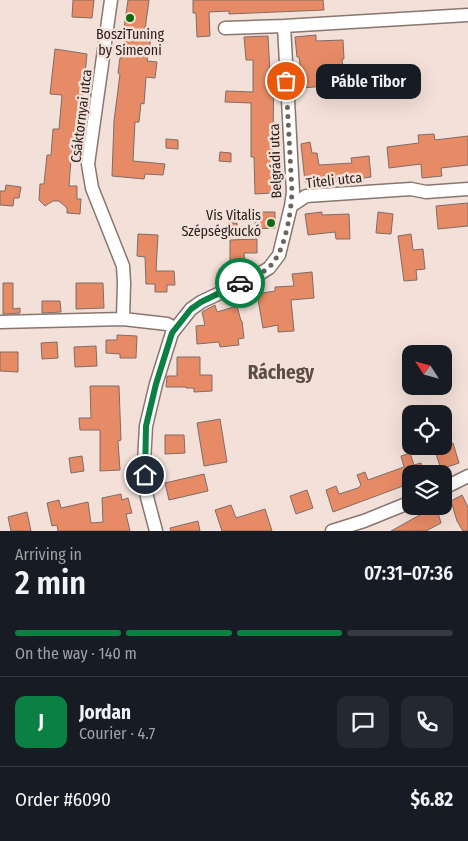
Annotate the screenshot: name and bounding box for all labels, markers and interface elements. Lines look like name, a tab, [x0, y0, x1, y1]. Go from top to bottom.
marker: BosziTuning by Simeoni	[124, 12, 136, 24]
place label: BosziTuning by Simeoni	[96, 26, 164, 59]
pin	[265, 60, 307, 102]
callout: Páble Tibor	[316, 64, 421, 98]
icon: bag	[272, 67, 300, 95]
street label: Csáktornyai utca	[67, 68, 96, 164]
text: Páble Tibor	[331, 72, 406, 91]
street label: Belgrádi utca	[266, 123, 285, 199]
street label: Titeli utca	[305, 169, 363, 192]
place label: Vis Vitalis Szépségkuckó	[181, 207, 261, 240]
marker: Vis Vitalis Szépségkuckó	[265, 217, 277, 229]
courier	[215, 258, 265, 308]
icon: car	[226, 269, 254, 297]
north arrow	[402, 345, 452, 395]
map controls	[402, 345, 452, 515]
district label: Ráchegy	[248, 361, 315, 384]
button: locate	[402, 405, 452, 455]
pin	[124, 454, 166, 496]
icon: home	[131, 461, 159, 489]
button: layers	[402, 465, 452, 515]
text: Arriving in	[15, 545, 82, 564]
text: 07:31–07:36	[364, 562, 453, 585]
text: 2 min	[15, 564, 86, 602]
text: On the way · 140 m	[15, 644, 137, 663]
button: chat	[337, 696, 389, 748]
button: phone	[401, 696, 453, 748]
text: Jordan	[79, 701, 131, 724]
text: J	[38, 710, 44, 733]
text: Courier · 4.7	[79, 724, 155, 743]
text: Order #6090	[15, 788, 111, 811]
text: $6.82	[411, 788, 453, 811]

